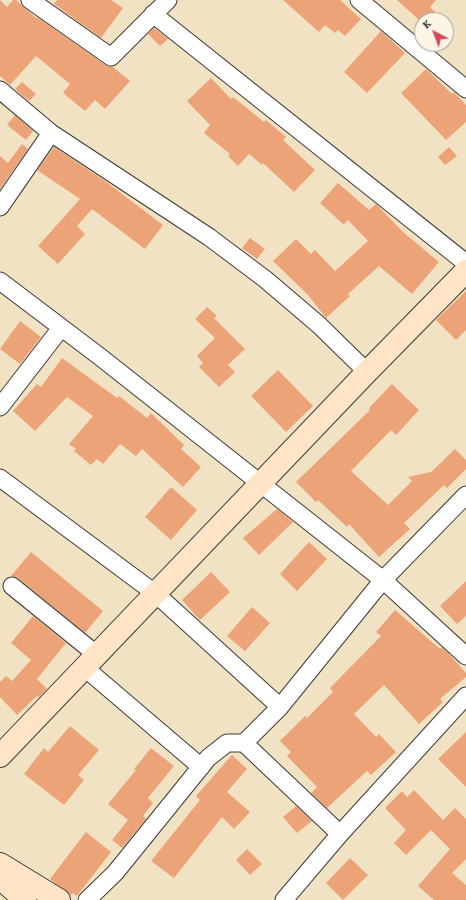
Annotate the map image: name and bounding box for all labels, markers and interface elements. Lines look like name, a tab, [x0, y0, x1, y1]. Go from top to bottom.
north arrow	[414, 12, 454, 52]
text: K	[419, 16, 435, 32]

